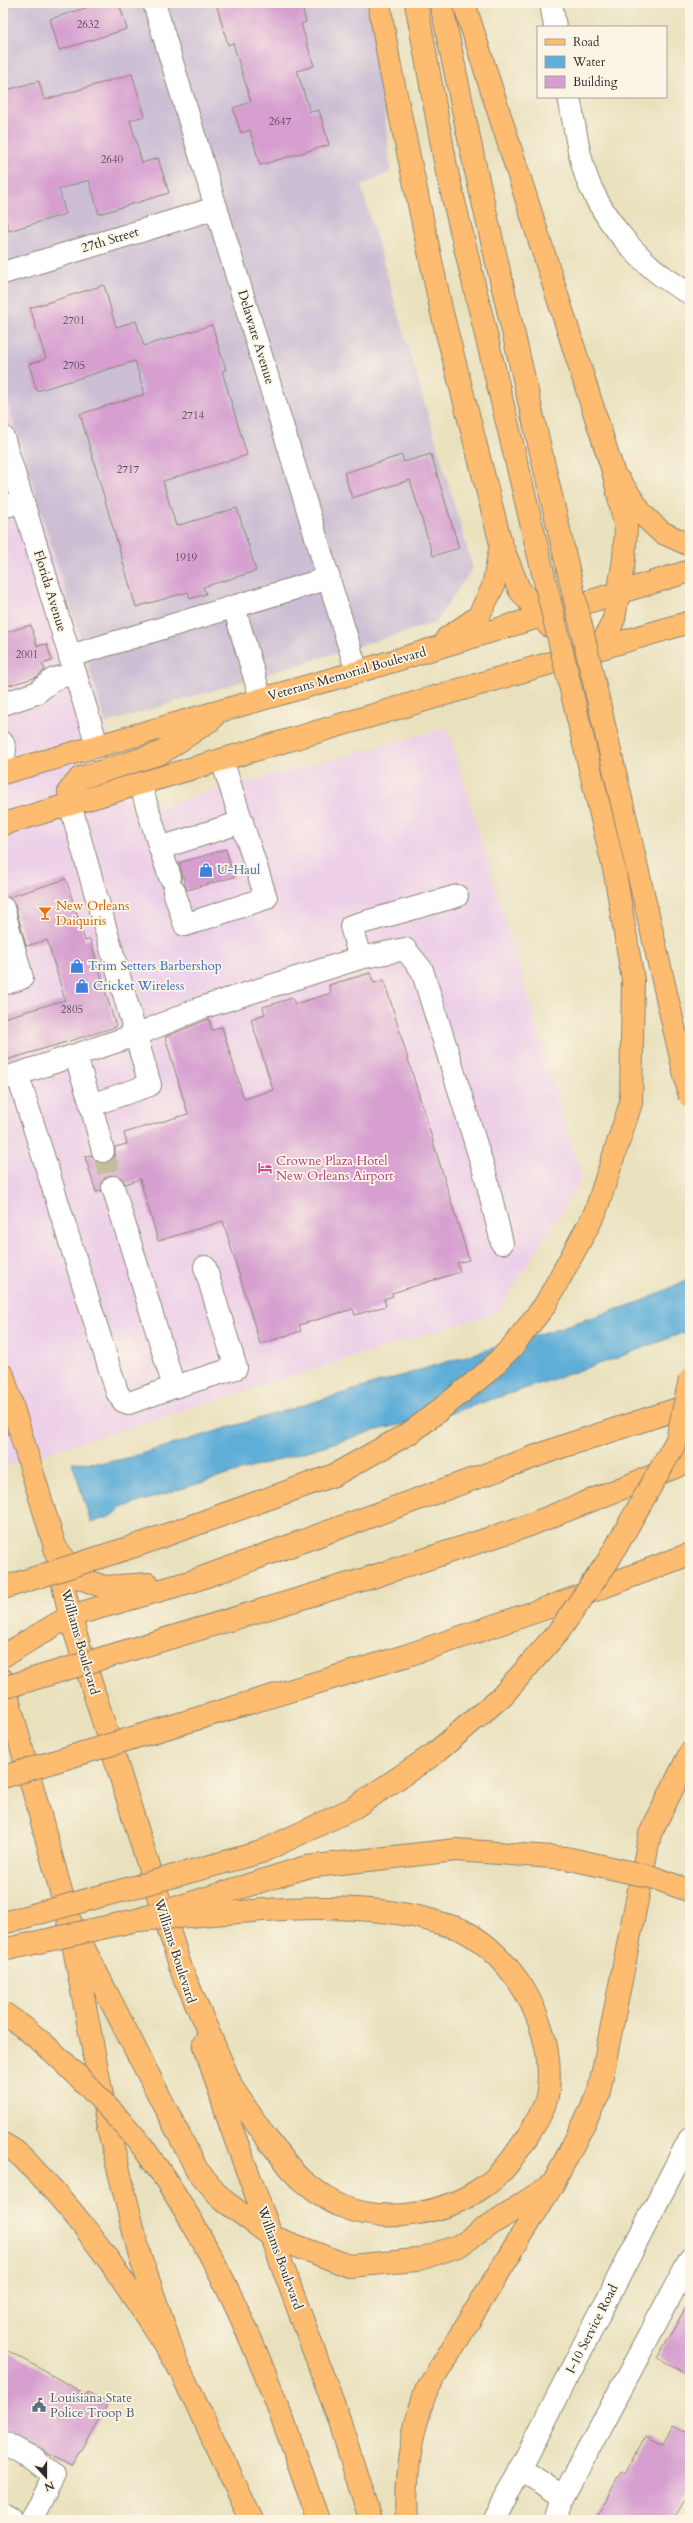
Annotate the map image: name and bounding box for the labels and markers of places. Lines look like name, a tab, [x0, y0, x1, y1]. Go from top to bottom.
place label: U-Haul	[217, 861, 261, 879]
shop icon: U-Haul	[198, 862, 214, 878]
place label: New Orleans Daiquiris	[56, 897, 129, 930]
bar icon: New Orleans Daiquiris	[37, 905, 53, 921]
place label: Trim Setters Barbershop	[88, 957, 222, 975]
shop icon: Trim Setters Barbershop	[69, 958, 85, 974]
place label: Cricket Wireless	[93, 977, 184, 995]
shop icon: Cricket Wireless	[74, 978, 90, 994]
place label: Crowne Plaza Hotel New Orleans Airport	[276, 1152, 393, 1185]
hotel icon: Crowne Plaza Hotel New Orleans Airport	[257, 1160, 273, 1176]
place label: Louisiana State Police Troop B	[50, 2389, 135, 2422]
public building icon: Louisiana State Police Troop B	[31, 2397, 47, 2413]

